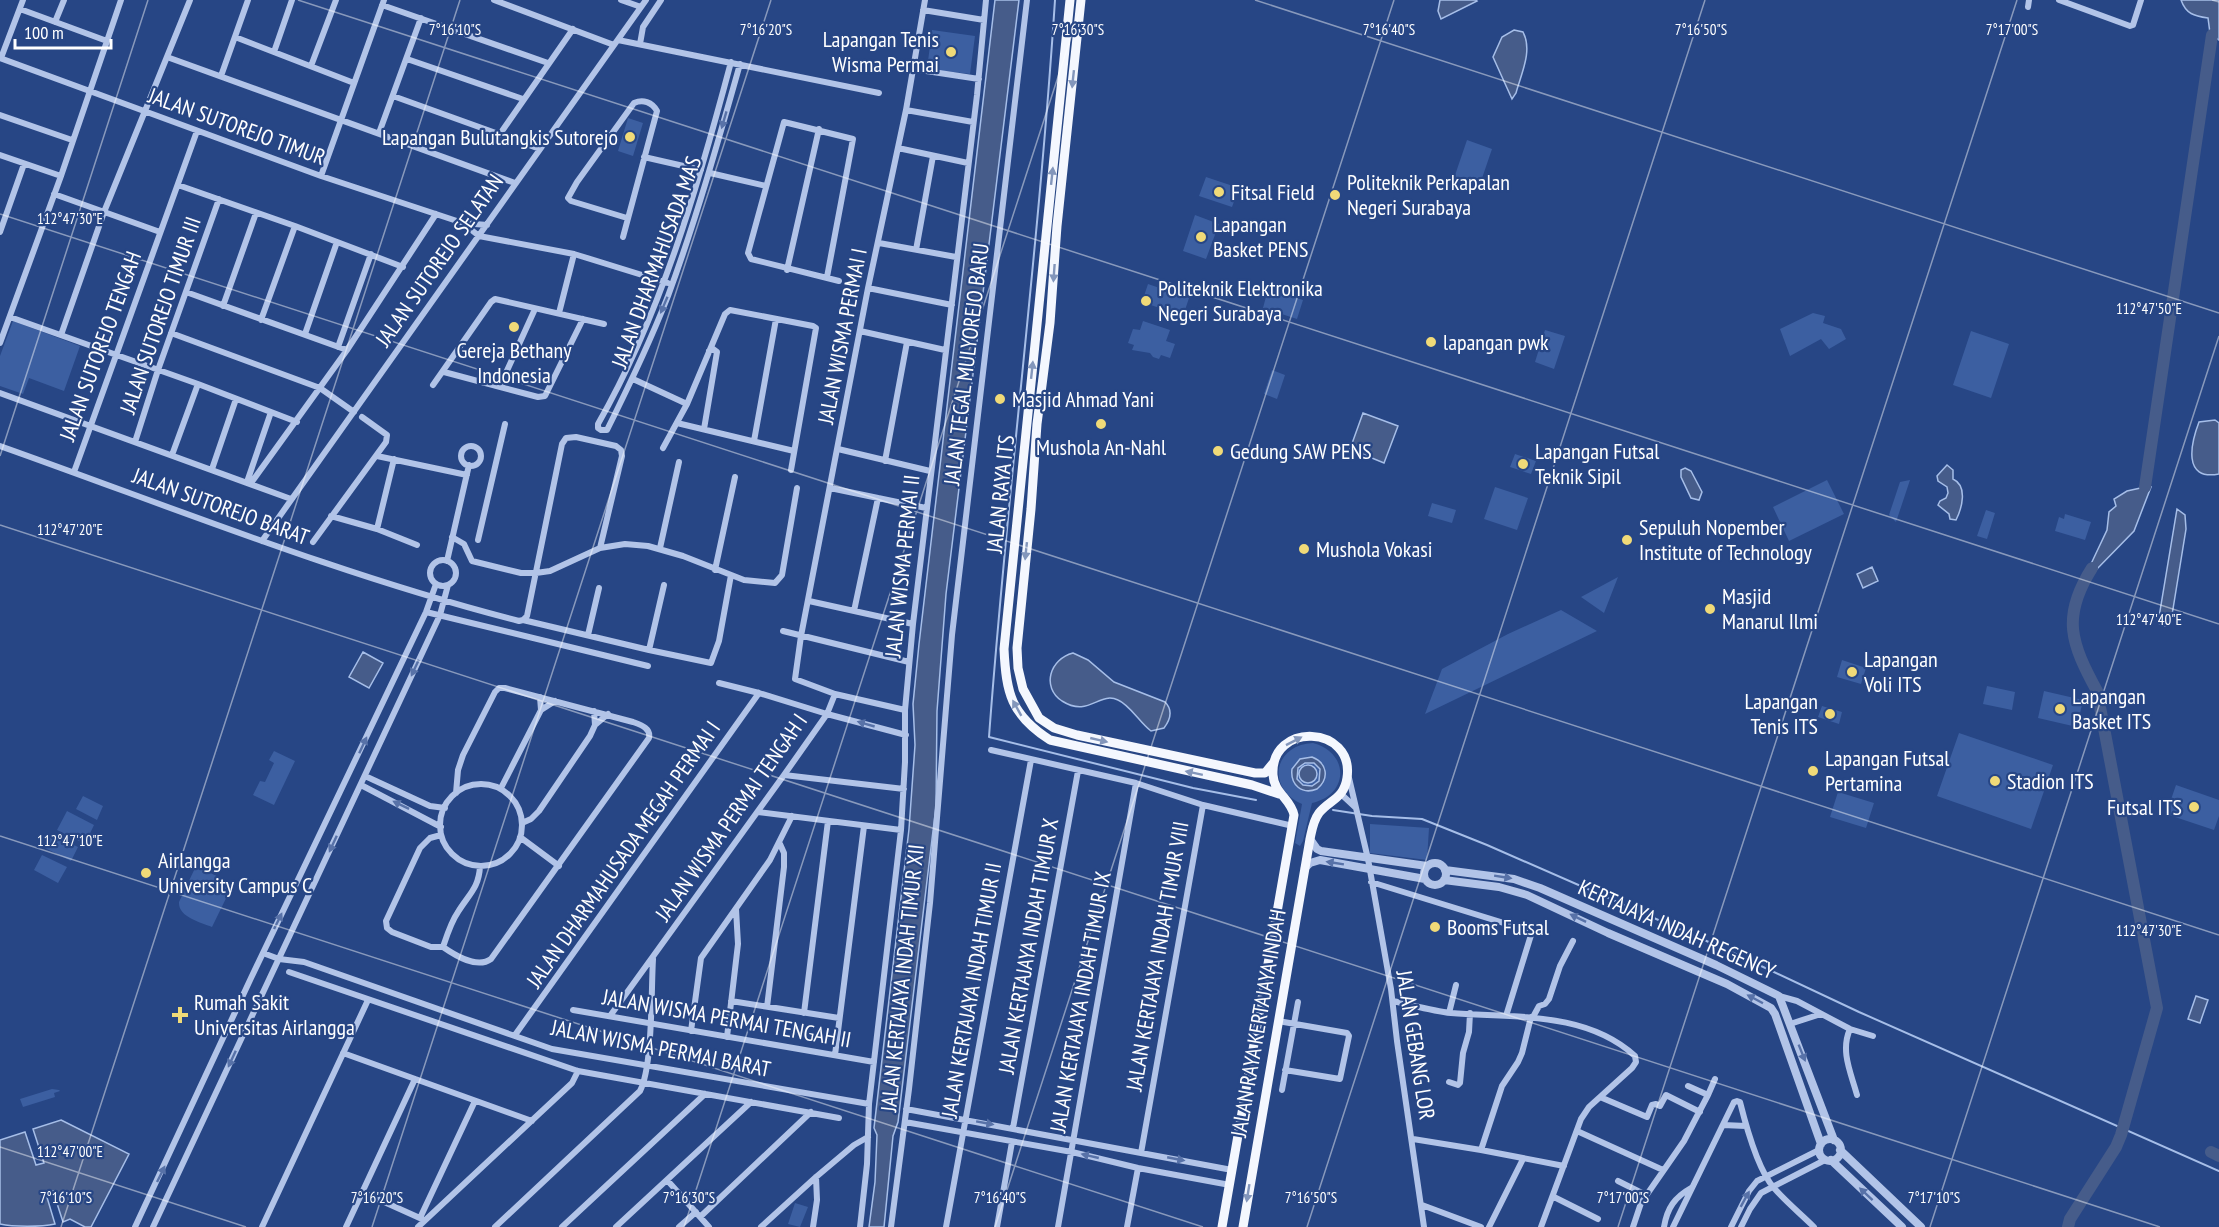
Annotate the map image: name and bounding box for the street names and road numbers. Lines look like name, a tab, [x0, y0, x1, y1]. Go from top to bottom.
street label: JALAN SUTOREJO TIMUR	[144, 81, 329, 171]
street label: JALAN DHARMAHUSADA MAS	[604, 152, 707, 372]
street label: JALAN SUTOREJO SELATAN	[368, 168, 509, 352]
street label: JALAN SUTOREJO TIMUR III	[113, 213, 207, 418]
street label: JALAN TEGAL MULYOREJO BARU	[937, 241, 995, 488]
street label: JALAN WISMA PERMAI I	[811, 246, 873, 427]
street label: JALAN SUTOREJO TENGAH	[52, 247, 147, 445]
street label: JALAN RAYA ITS	[980, 434, 1020, 555]
street label: JALAN SUTOREJO BARAT	[128, 461, 313, 551]
street label: JALAN WISMA PERMAI II	[878, 473, 926, 660]
street label: JALAN WISMA PERMAI TENGAH I	[648, 708, 813, 927]
street label: JALAN DHARMAHUSADA MEGAH PERMAI I	[519, 715, 726, 994]
street label: JALAN KERTAJAYA INDAH TIMUR X	[992, 816, 1064, 1077]
street label: JALAN KERTAJAYA INDAH TIMUR VIII	[1119, 819, 1195, 1094]
street label: JALAN KERTAJAYA INDAH TIMUR XII	[874, 843, 930, 1114]
street label: JALAN KERTAJAYA INDAH TIMUR II	[935, 860, 1007, 1121]
street label: JALAN KERTAJAYA INDAH TIMUR IX	[1043, 869, 1117, 1136]
street label: KERTAJAYA INDAH REGENCY	[1574, 873, 1780, 985]
street label: JALAN RAYA KERTAJAYA INDAH	[1224, 907, 1292, 1140]
street label: JALAN GEBANG LOR	[1390, 967, 1442, 1122]
street label: JALAN WISMA PERMAI TENGAH II	[600, 982, 853, 1054]
street label: JALAN WISMA PERMAI BARAT	[548, 1013, 773, 1083]

